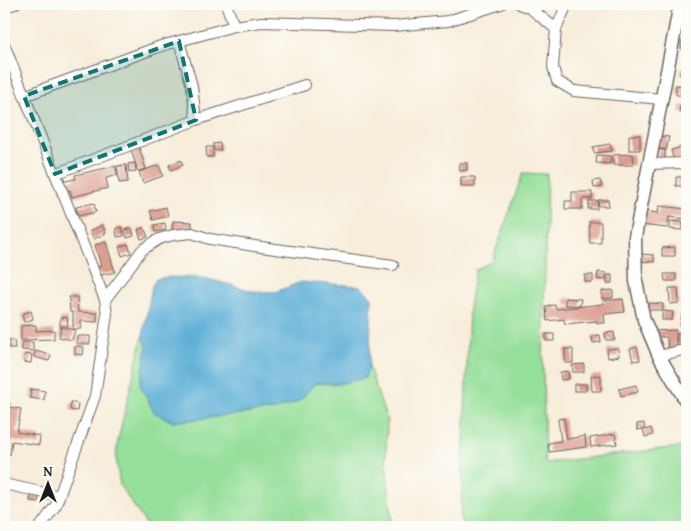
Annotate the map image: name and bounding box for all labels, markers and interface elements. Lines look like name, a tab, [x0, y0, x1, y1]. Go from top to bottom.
north arrow	[22, 458, 72, 508]
text: N	[43, 461, 53, 481]

